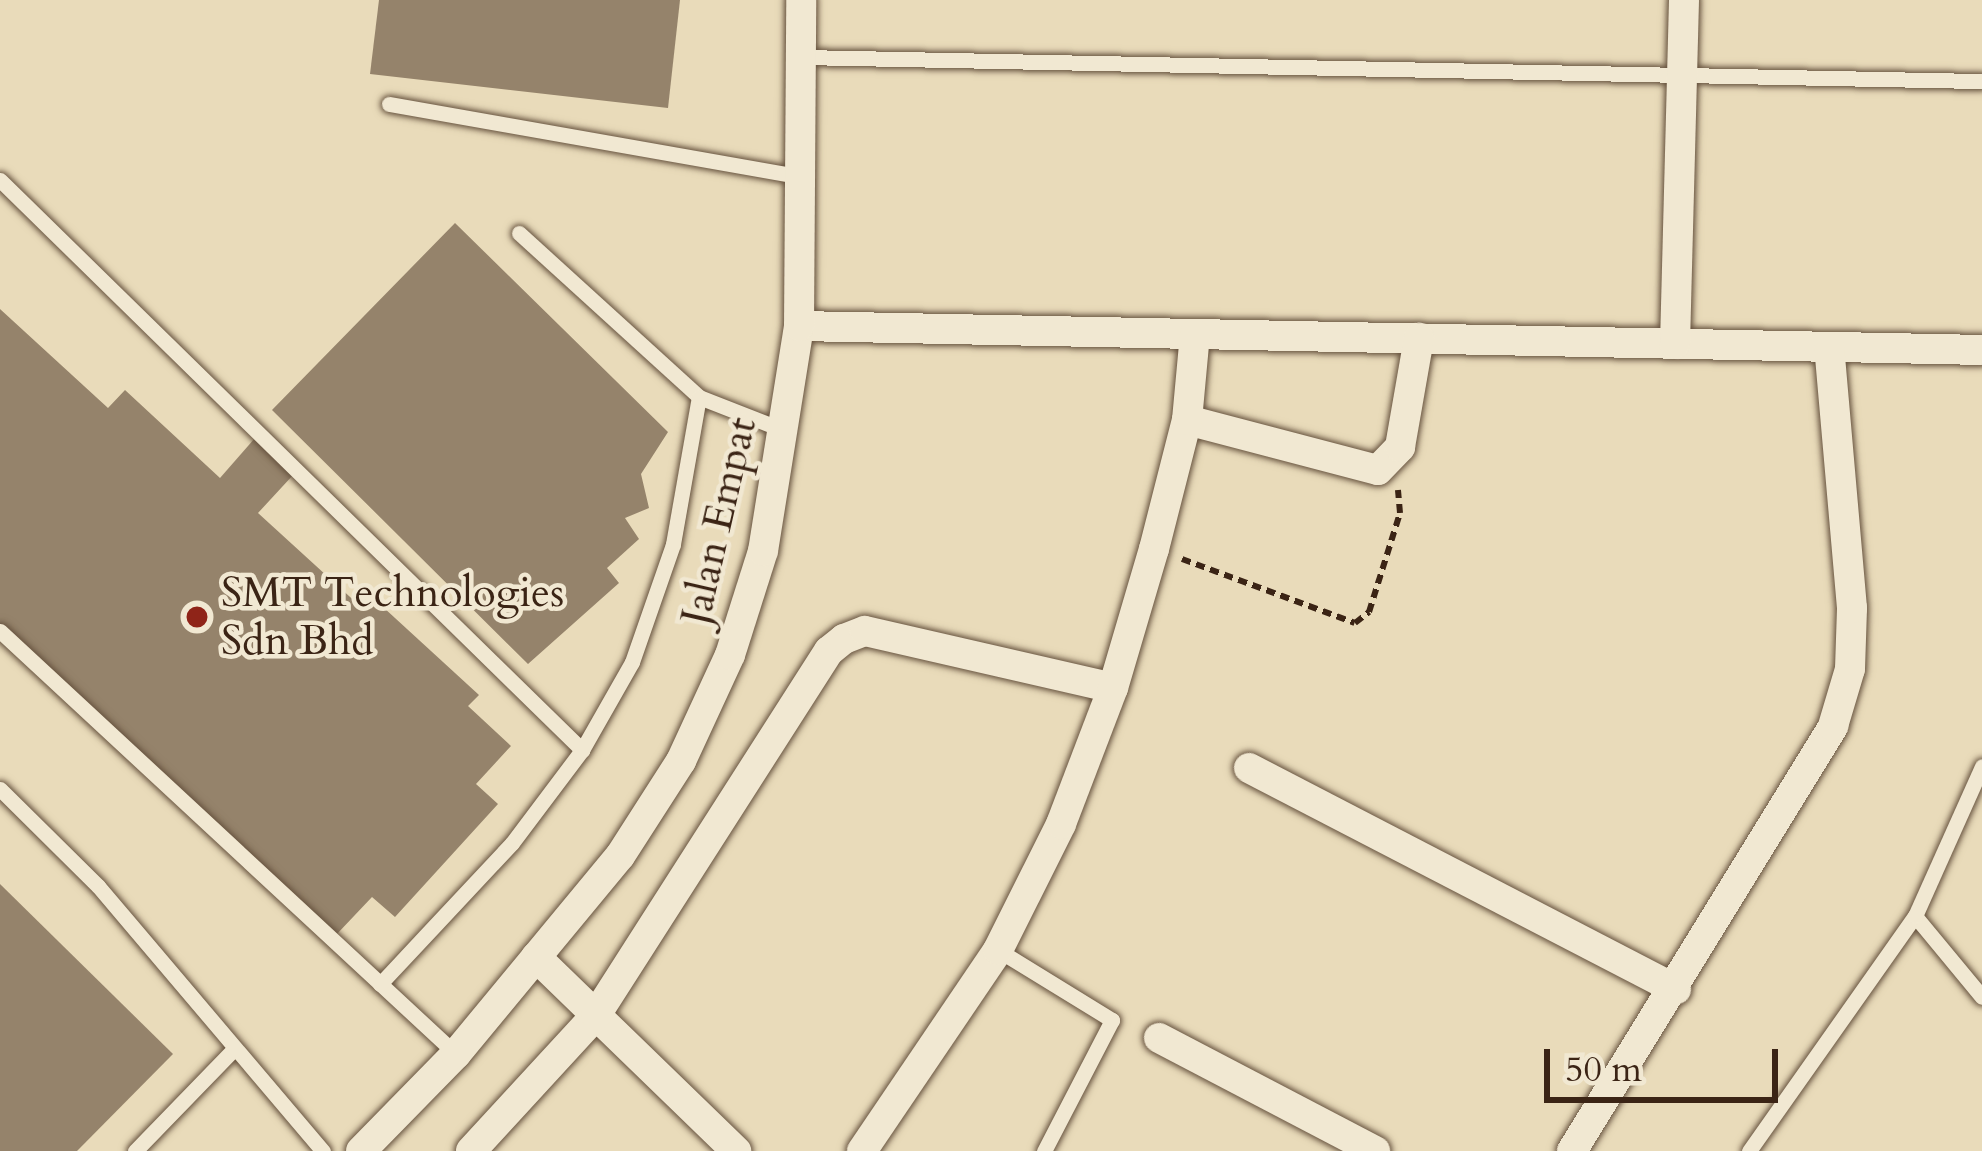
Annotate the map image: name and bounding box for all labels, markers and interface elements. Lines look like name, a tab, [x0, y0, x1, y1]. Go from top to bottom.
street label: Jalan Empat	[671, 412, 767, 630]
place label: SMT Technologies Sdn Bhd	[221, 568, 564, 666]
marker: SMT Technologies Sdn Bhd	[184, 604, 210, 630]
scale bar	[1550, 1025, 1784, 1099]
text: 50 m	[1565, 1045, 1642, 1094]

